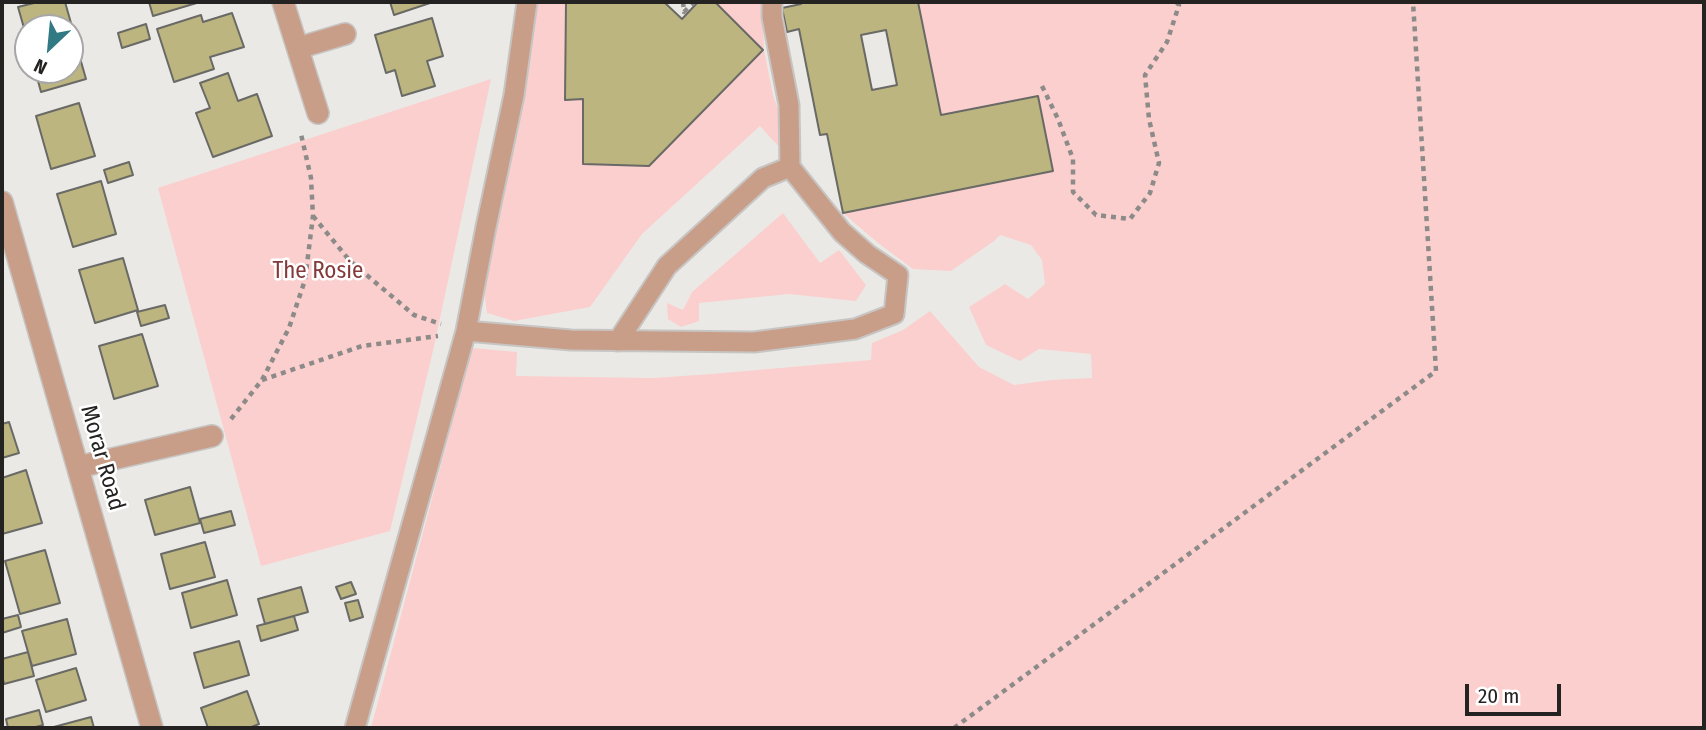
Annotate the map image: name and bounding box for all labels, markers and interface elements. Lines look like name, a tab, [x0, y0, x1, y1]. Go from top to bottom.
north arrow	[14, 14, 84, 84]
text: N	[30, 54, 51, 79]
park label: The Rosie	[273, 258, 363, 286]
street label: Morar Road	[74, 402, 130, 514]
scale bar	[1468, 670, 1564, 714]
text: 20 m	[1478, 683, 1519, 709]

